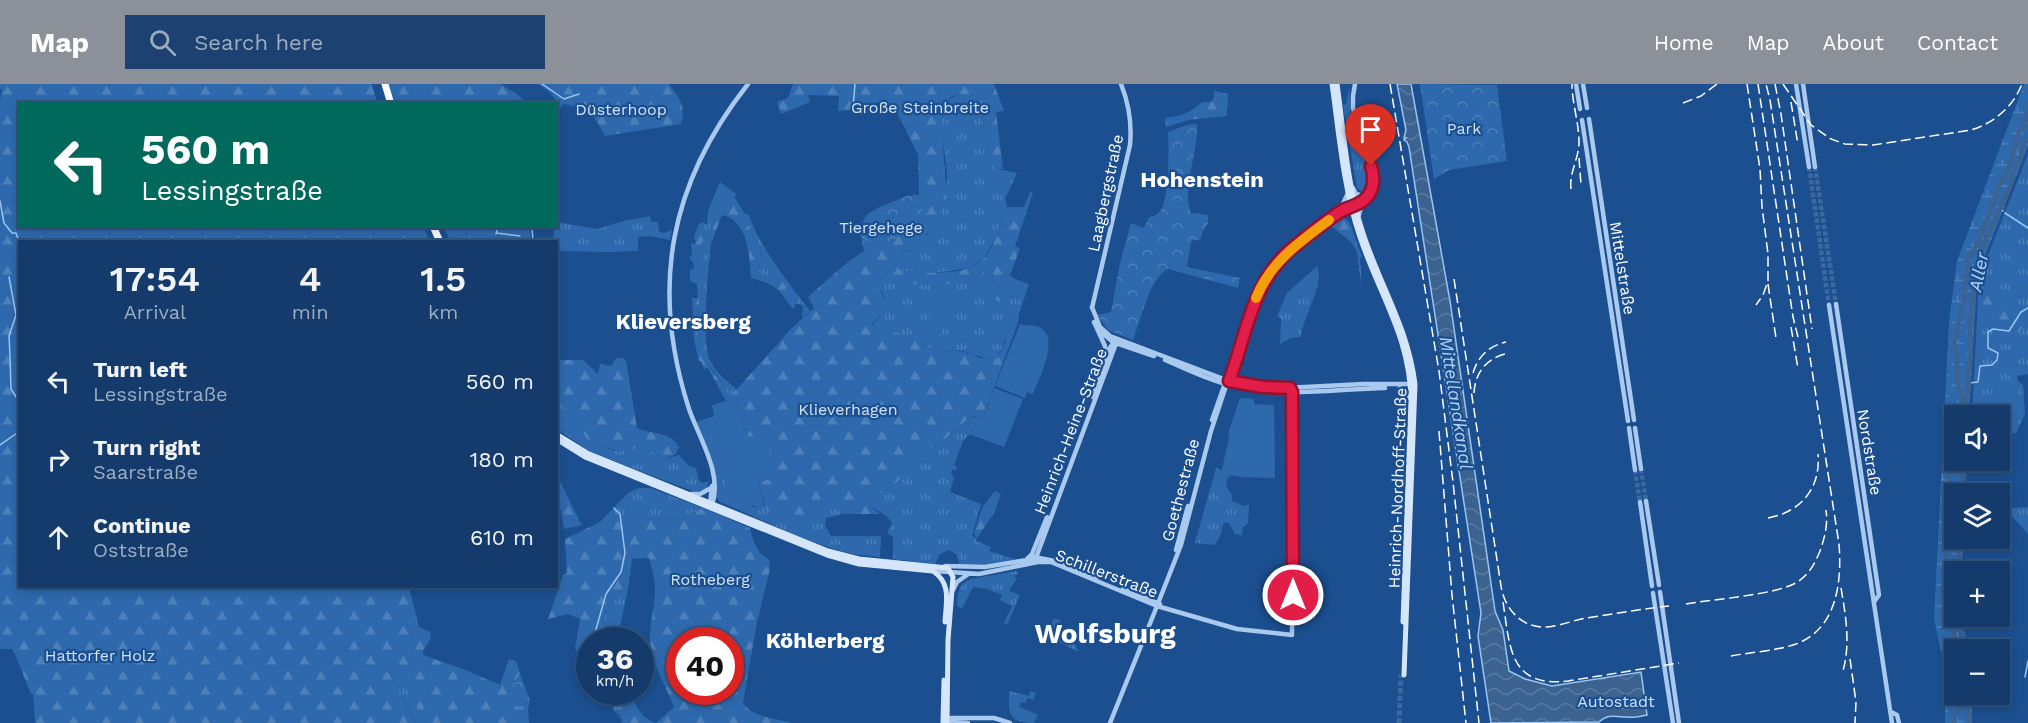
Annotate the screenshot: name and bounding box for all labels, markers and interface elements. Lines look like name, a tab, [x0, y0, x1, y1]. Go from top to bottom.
search box	[125, 15, 545, 69]
text: Map	[30, 26, 89, 59]
icon: search	[146, 26, 179, 59]
text: Search here	[194, 30, 323, 55]
text: Home	[1654, 30, 1714, 55]
text: Map	[1747, 30, 1790, 55]
text: About	[1823, 30, 1884, 55]
text: Contact	[1917, 30, 1998, 55]
park label: Große Steinbreite	[851, 98, 989, 117]
park label: Düsterhoop	[575, 100, 667, 119]
pin	[1345, 104, 1396, 166]
icon: arrive	[1354, 113, 1387, 146]
park label: Park	[1447, 119, 1481, 138]
text: 560 m	[141, 125, 270, 174]
icon: left	[42, 126, 120, 204]
street label: Laagbergstraße	[1084, 133, 1127, 254]
district label: Hohenstein	[1140, 167, 1264, 192]
text: Lessingstraße	[141, 175, 323, 207]
park label: Tiergehege	[839, 218, 923, 237]
street label: Mittelstraße	[1606, 220, 1639, 316]
water label: Aller	[1964, 249, 1993, 294]
text: 17:54	[110, 258, 200, 300]
text: 4	[299, 258, 322, 300]
text: 1.5	[420, 258, 466, 300]
text: Arrival	[124, 300, 186, 324]
text: min	[292, 300, 329, 324]
text: km	[428, 300, 458, 324]
district label: Klieversberg	[615, 309, 751, 334]
water label: Mittellandkanal	[1436, 335, 1477, 471]
street label: Heinrich-Heine-Straße	[1030, 345, 1111, 517]
text: Turn left	[93, 357, 187, 382]
icon: left	[42, 365, 75, 398]
text: 560 m	[466, 369, 534, 394]
text: Lessingstraße	[93, 382, 228, 406]
street label: Heinrich-Nordhoff-Straße	[1385, 388, 1410, 589]
park label: Klieverhagen	[798, 400, 898, 419]
map controls	[1944, 405, 2010, 705]
button: sound	[1944, 405, 2010, 471]
street label: Nordstraße	[1853, 408, 1886, 497]
text: Turn right	[93, 435, 200, 460]
street label: Goethestraße	[1158, 437, 1203, 544]
icon: right	[42, 443, 75, 476]
text: 180 m	[470, 447, 534, 472]
text: Saarstraße	[93, 460, 198, 484]
button: layers	[1944, 483, 2010, 549]
text: Continue	[93, 513, 191, 538]
icon: ahead	[42, 521, 75, 554]
text: 610 m	[470, 525, 534, 550]
text: Oststraße	[93, 538, 189, 562]
street label: Schillerstraße	[1053, 545, 1161, 602]
button: +	[1944, 561, 2010, 627]
position arrow	[1261, 563, 1325, 627]
park label: Rotheberg	[670, 570, 750, 589]
district label: Wolfsburg	[1034, 617, 1176, 650]
speed limit sign: 40	[666, 627, 744, 705]
district label: Köhlerberg	[766, 628, 885, 653]
button: −	[1944, 639, 2010, 705]
text: 36	[597, 641, 633, 676]
park label: Hattorfer Holz	[45, 646, 155, 665]
text: km/h	[596, 672, 634, 690]
park label: Autostadt	[1577, 692, 1655, 711]

